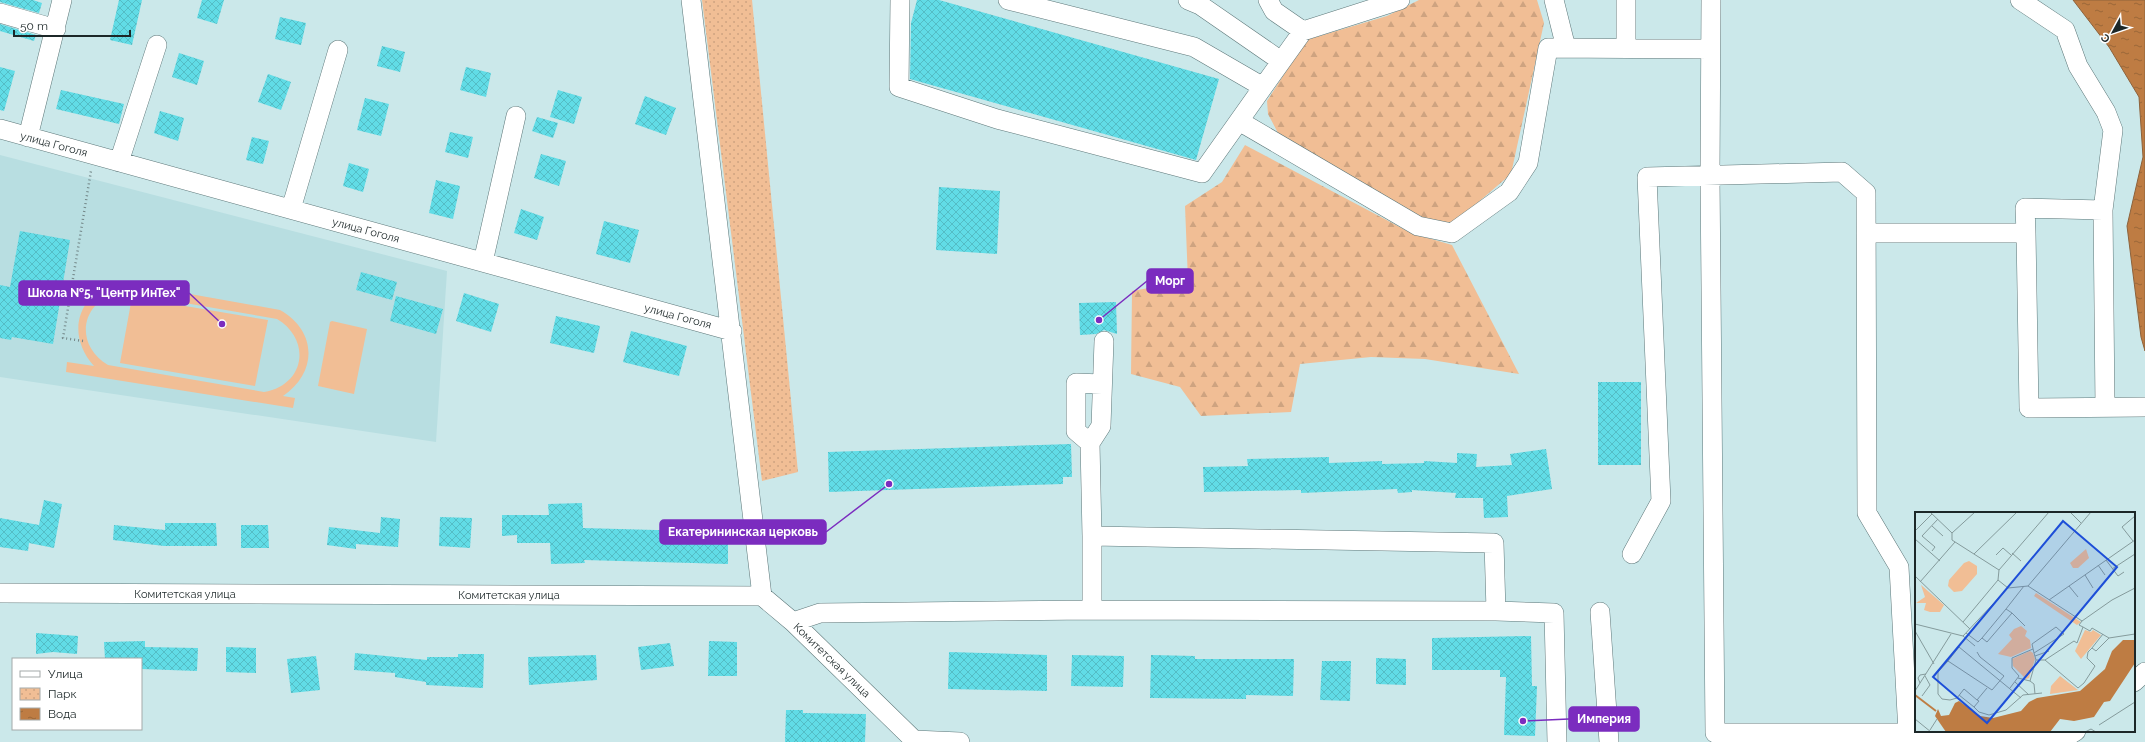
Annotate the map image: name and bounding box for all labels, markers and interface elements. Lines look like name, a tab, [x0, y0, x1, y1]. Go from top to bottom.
scale bar	[14, 12, 130, 38]
north arrow	[2093, 12, 2133, 52]
text: 50 m	[20, 19, 48, 33]
text: С	[2098, 31, 2113, 45]
street label: улица Гоголя	[19, 129, 89, 160]
street label: улица Гоголя	[331, 215, 401, 246]
callout: Морг	[1147, 269, 1193, 293]
text: Морг	[1155, 274, 1185, 288]
callout: Школа №5, "Центр ИнТех"	[19, 281, 189, 305]
text: Школа №5, "Центр ИнТех"	[27, 286, 181, 300]
street label: улица Гоголя	[643, 301, 713, 332]
inset map	[1915, 512, 2135, 732]
callout: Екатерининская церковь	[660, 520, 826, 544]
text: Екатерининская церковь	[668, 525, 819, 539]
street label: Комитетская улица	[134, 588, 236, 601]
street label: Комитетская улица	[458, 589, 560, 602]
street label: Комитетская улица	[791, 620, 873, 700]
legend	[12, 658, 142, 730]
text: Улица	[48, 667, 83, 681]
text: Парк	[48, 687, 77, 701]
text: Вода	[48, 707, 77, 721]
callout: Империя	[1569, 707, 1639, 731]
text: Империя	[1577, 712, 1631, 726]

